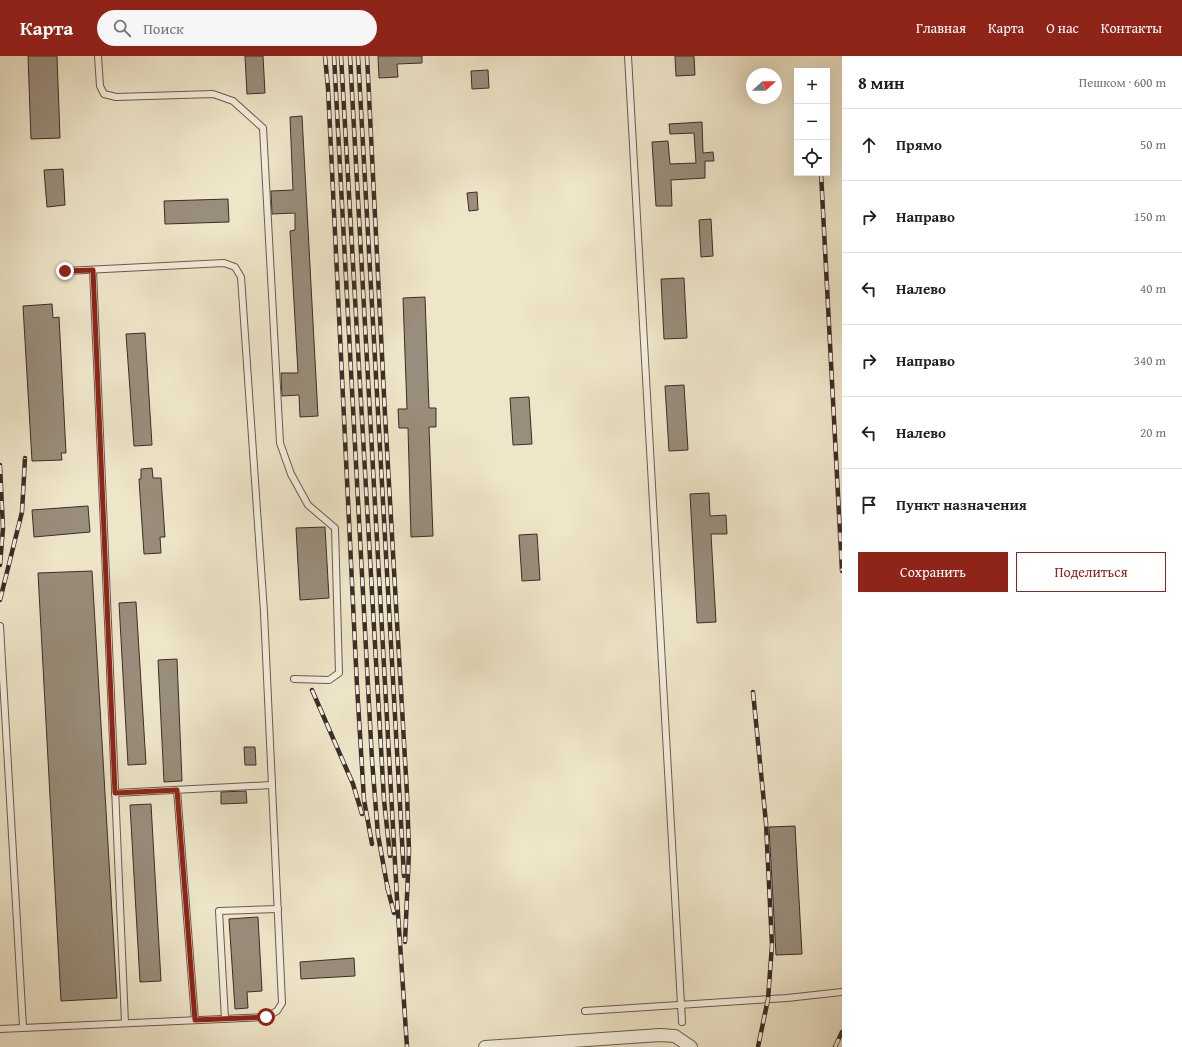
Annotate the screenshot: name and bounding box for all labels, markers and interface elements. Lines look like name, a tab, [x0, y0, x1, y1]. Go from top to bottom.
search box	[97, 10, 377, 46]
text: Карта	[20, 14, 73, 42]
icon: search	[111, 17, 133, 39]
text: Поиск	[143, 18, 184, 39]
text: Главная	[916, 18, 966, 38]
text: Карта	[988, 18, 1024, 38]
text: О нас	[1046, 18, 1079, 38]
text: Контакты	[1101, 18, 1162, 38]
north arrow	[746, 68, 782, 104]
map controls	[794, 68, 830, 176]
button: +	[794, 68, 830, 104]
text: 8 мин	[858, 70, 904, 95]
text: Пешком · 600 m	[1079, 73, 1166, 92]
button: −	[794, 104, 830, 140]
icon: ahead	[858, 134, 880, 156]
text: Прямо	[896, 134, 942, 155]
text: 50 m	[1140, 135, 1166, 154]
button: locate	[794, 140, 830, 176]
icon: right	[858, 206, 880, 228]
text: Направо	[896, 206, 955, 227]
text: 150 m	[1134, 207, 1166, 226]
route end	[56, 262, 74, 280]
icon: left	[858, 278, 880, 300]
text: Налево	[896, 278, 946, 299]
text: 40 m	[1140, 279, 1166, 298]
icon: right	[858, 350, 880, 372]
text: Направо	[896, 350, 955, 371]
text: 340 m	[1134, 351, 1166, 370]
icon: left	[858, 422, 880, 444]
text: Налево	[896, 422, 946, 443]
text: 20 m	[1140, 423, 1166, 442]
icon: arrive	[858, 494, 880, 516]
text: Пункт назначения	[896, 494, 1027, 515]
button: Сохранить	[858, 552, 1008, 592]
button: Поделиться	[1016, 552, 1166, 592]
route start	[257, 1008, 275, 1026]

